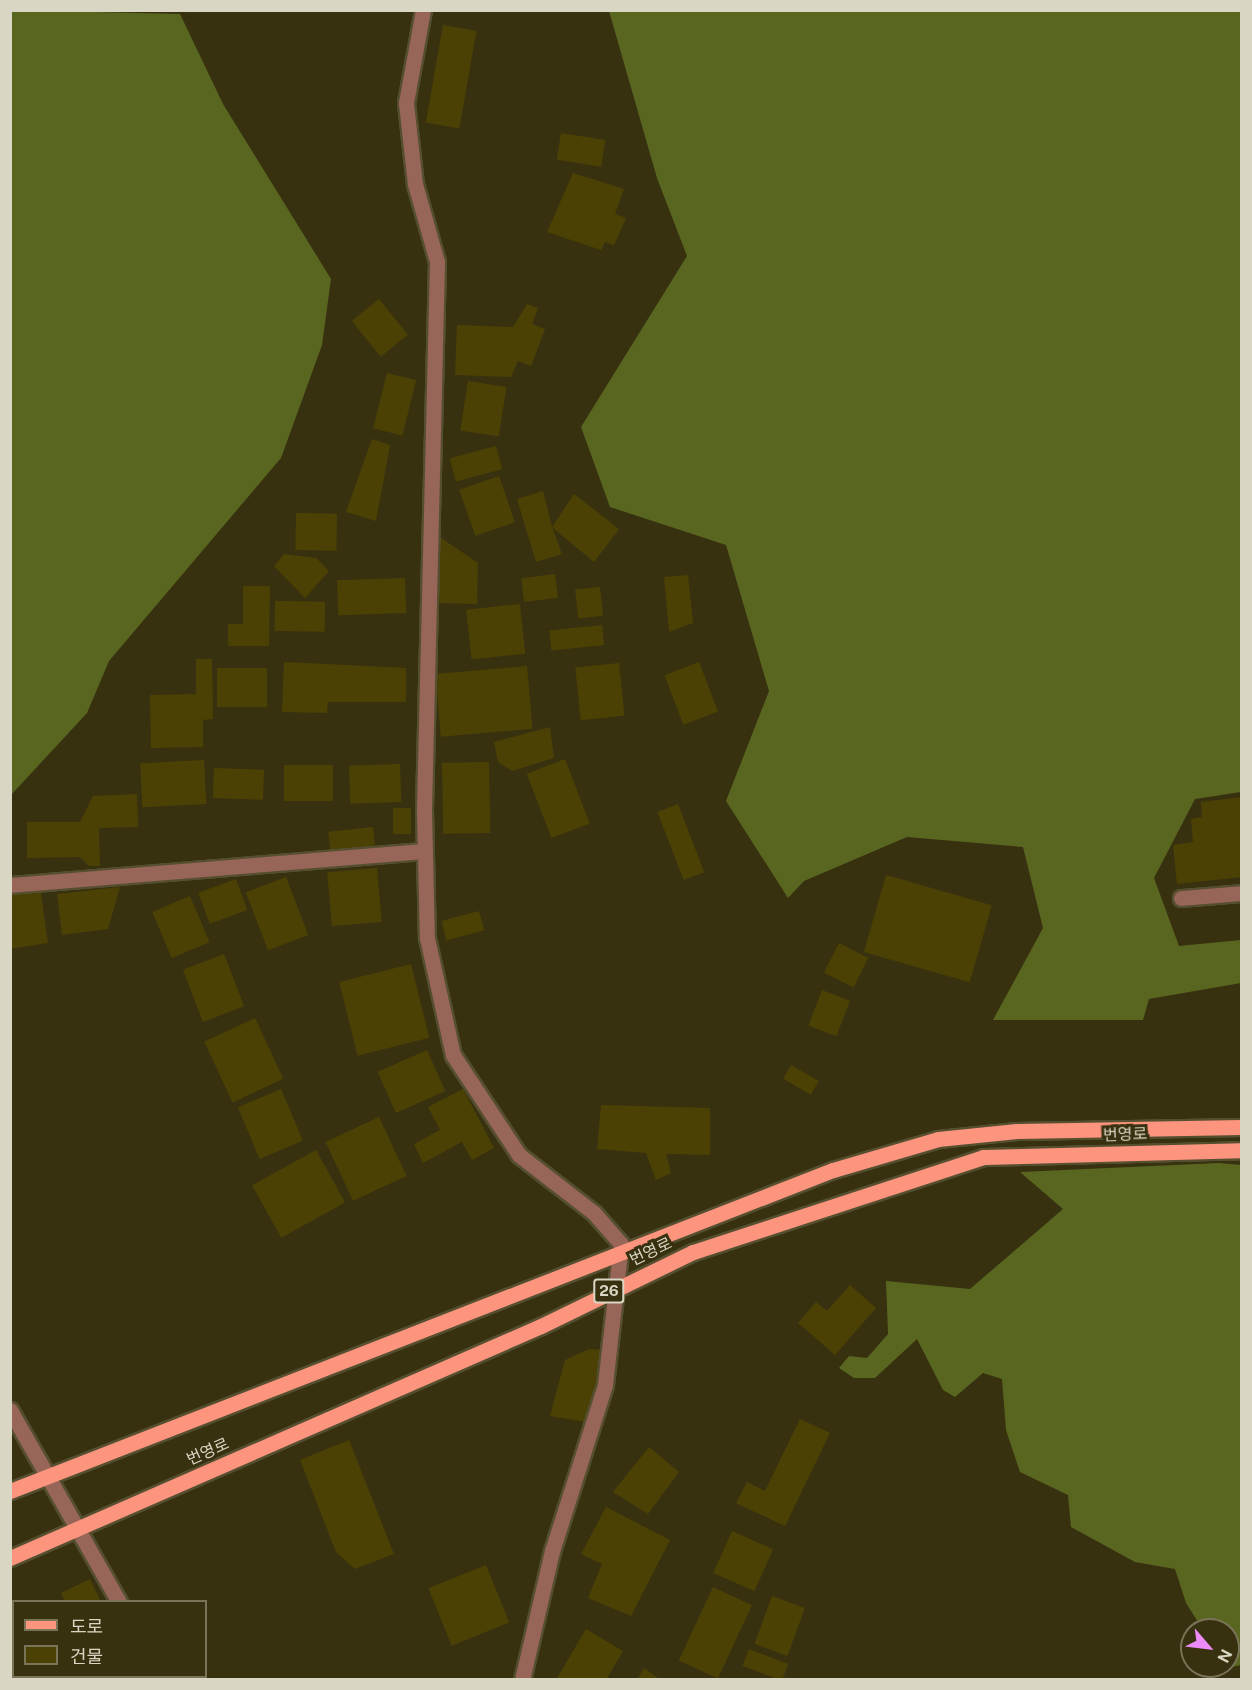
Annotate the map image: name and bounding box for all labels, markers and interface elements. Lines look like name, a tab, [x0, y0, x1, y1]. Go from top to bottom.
street label: 번영로	[1103, 1125, 1147, 1145]
street label: 번영로	[627, 1234, 675, 1270]
road number: 26	[592, 1279, 626, 1303]
street label: 번영로	[184, 1434, 232, 1470]
legend	[12, 1600, 207, 1678]
text: 도로	[70, 1616, 103, 1637]
north arrow	[1180, 1618, 1240, 1678]
text: 건물	[70, 1646, 103, 1667]
text: N	[1213, 1646, 1236, 1666]

